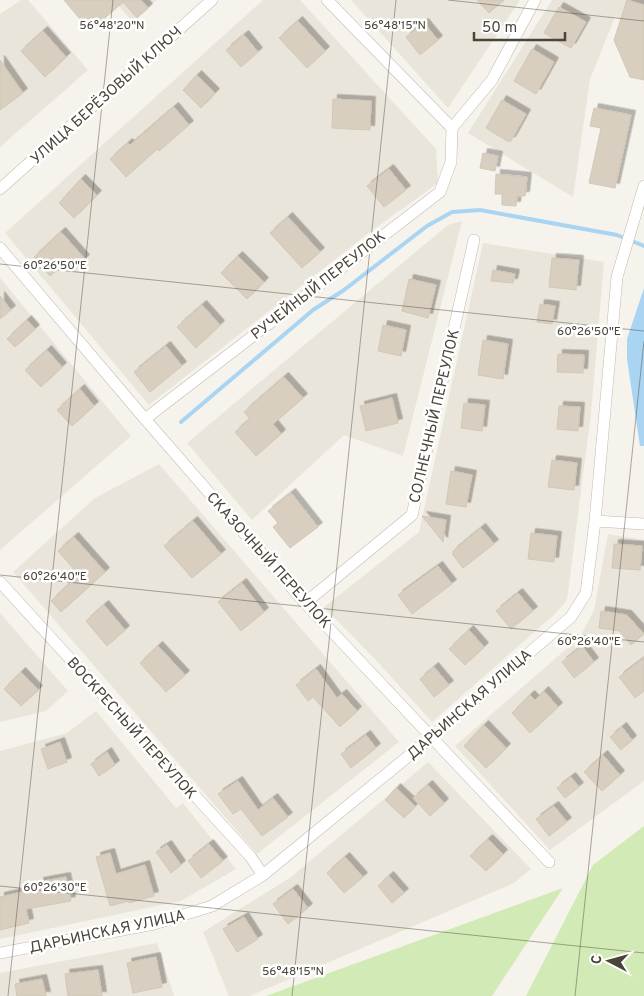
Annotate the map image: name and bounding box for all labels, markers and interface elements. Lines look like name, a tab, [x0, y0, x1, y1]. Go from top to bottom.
scale bar	[474, 10, 565, 42]
text: 56°48'20"N	[79, 18, 145, 34]
text: 56°48'15"N	[364, 18, 426, 34]
text: 50 m	[482, 19, 517, 38]
street label: УЛИЦА БЕРЁЗОВЫЙ КЛЮЧ	[26, 22, 187, 169]
street label: РУЧЕЙНЫЙ ПЕРЕУЛОК	[247, 226, 390, 345]
text: 60°26'50"E	[23, 258, 87, 274]
text: 60°26'50"E	[557, 324, 621, 340]
street label: СОЛНЕЧНЫЙ ПЕРЕУЛОК	[404, 327, 465, 505]
street label: СКАЗОЧНЫЙ ПЕРЕУЛОК	[202, 488, 336, 633]
text: 60°26'40"E	[23, 569, 87, 585]
text: 60°26'40"E	[557, 634, 621, 650]
street label: ДАРЬИНСКАЯ УЛИЦА	[404, 646, 536, 764]
street label: ВОСКРЕСНЫЙ ПЕРЕУЛОК	[62, 653, 201, 804]
text: 60°26'30"E	[23, 880, 87, 896]
street label: ДАРЬИНСКАЯ УЛИЦА	[28, 907, 187, 958]
north arrow	[584, 936, 634, 986]
text: С	[589, 954, 606, 965]
text: 56°48'15"N	[262, 964, 324, 980]

